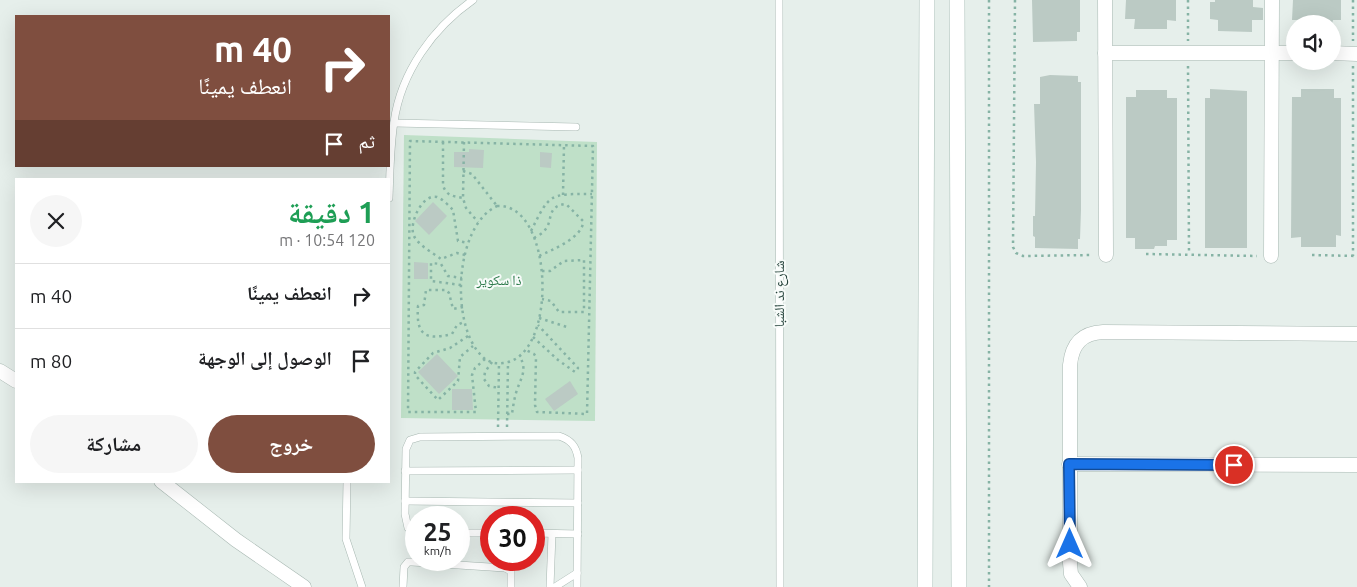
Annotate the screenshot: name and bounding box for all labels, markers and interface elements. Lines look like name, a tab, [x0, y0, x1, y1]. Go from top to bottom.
map controls	[1286, 15, 1341, 70]
button: sound	[1286, 15, 1341, 70]
text: 40 m	[214, 29, 292, 69]
icon: right	[310, 35, 375, 100]
text: انعطف يمينًا	[198, 73, 292, 98]
icon: arrive	[320, 130, 348, 158]
text: ثم	[358, 130, 375, 152]
button: close	[30, 195, 82, 247]
text: 1 دقيقة	[288, 195, 375, 229]
text: 120 m · 10:54	[279, 231, 375, 249]
street label: شارع ند الشبا	[771, 261, 789, 327]
park label: ذا سكوير	[476, 272, 522, 289]
text: انعطف يمينًا	[247, 282, 332, 304]
icon: right	[347, 282, 375, 310]
text: 40 m	[30, 285, 72, 307]
text: الوصول إلى الوجهة	[198, 347, 332, 369]
icon: arrive	[347, 347, 375, 375]
text: 80 m	[30, 350, 72, 372]
button: مشاركة	[30, 415, 198, 473]
button: خروج	[208, 415, 375, 473]
pin	[1213, 444, 1255, 486]
icon: arrive	[1220, 451, 1248, 479]
speed limit sign: 30	[480, 506, 545, 571]
position arrow	[1043, 517, 1095, 569]
text: 25	[423, 518, 452, 546]
text: km/h	[424, 544, 451, 557]

